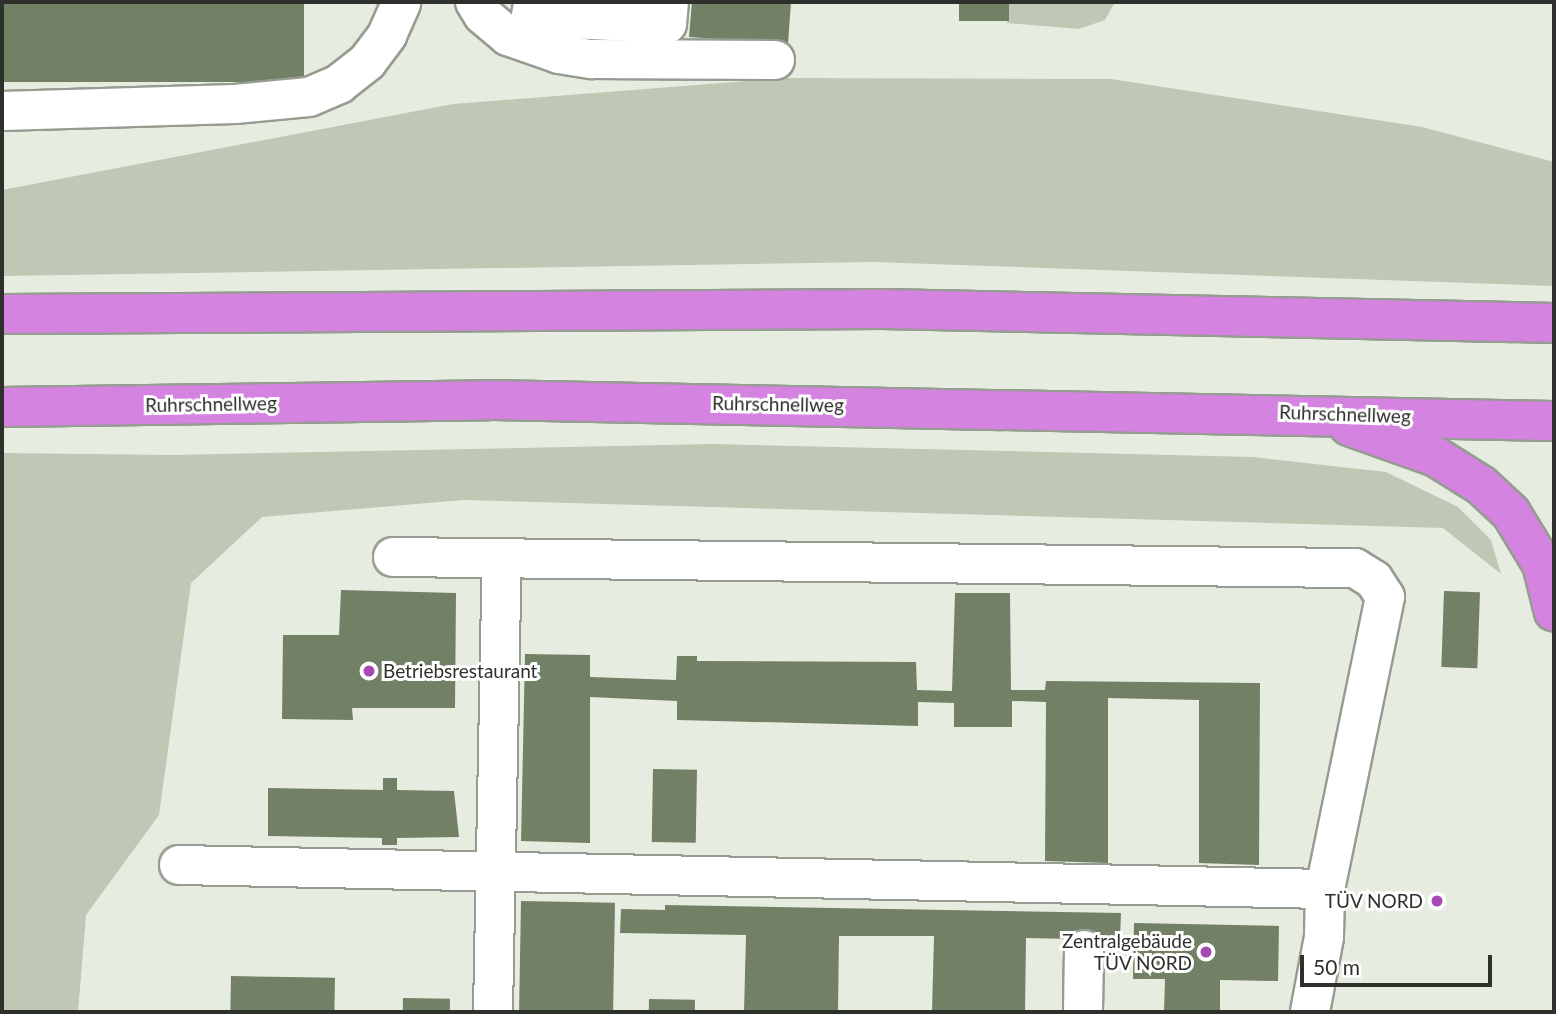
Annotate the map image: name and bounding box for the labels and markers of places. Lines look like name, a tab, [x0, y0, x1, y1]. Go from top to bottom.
place label: Betriebsrestaurant	[383, 660, 537, 682]
marker: Betriebsrestaurant	[361, 663, 377, 679]
place label: TÜV NORD	[1324, 890, 1423, 912]
marker: TÜV NORD	[1429, 893, 1445, 909]
place label: Zentralgebäude TÜV NORD	[1062, 930, 1192, 974]
marker: Zentralgebäude TÜV NORD	[1198, 944, 1214, 960]

